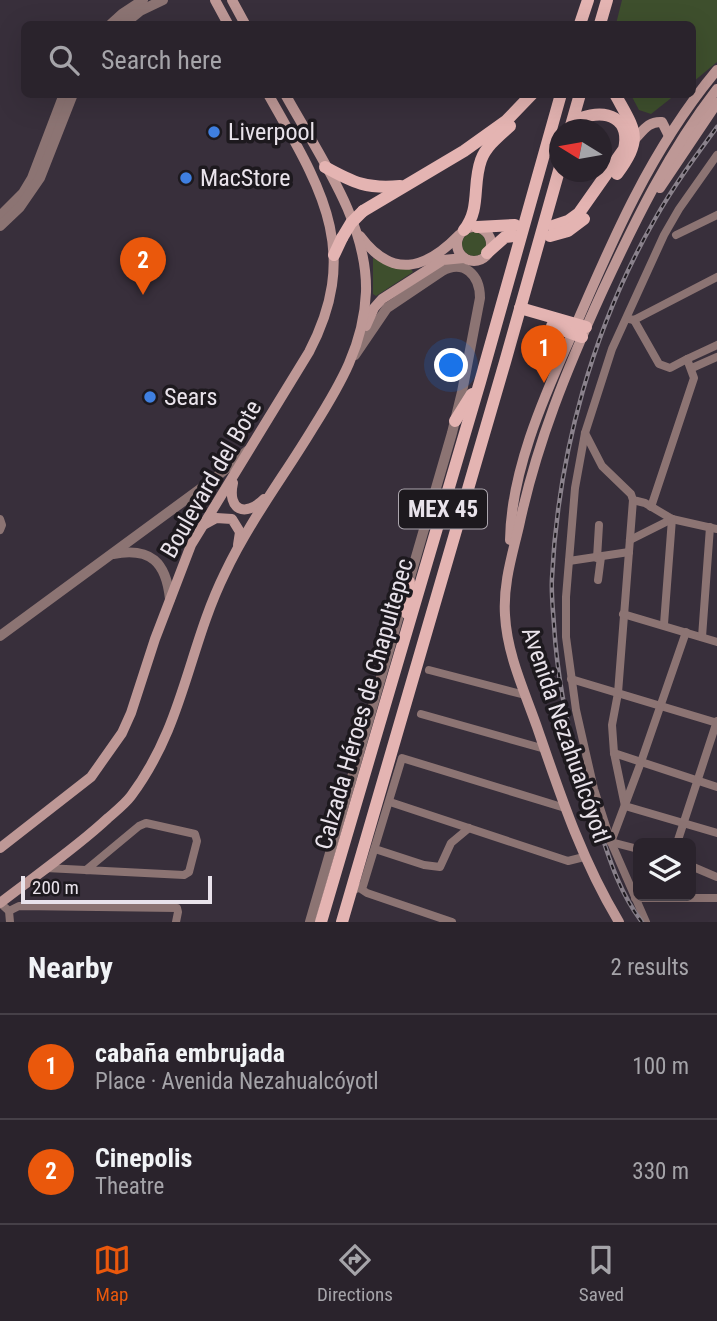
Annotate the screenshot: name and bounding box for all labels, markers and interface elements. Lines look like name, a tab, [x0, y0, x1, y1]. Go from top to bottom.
search box	[21, 21, 696, 98]
icon: search	[45, 41, 83, 79]
text: Search here	[101, 45, 222, 75]
place label: Liverpool	[228, 118, 315, 146]
north arrow	[549, 119, 612, 182]
marker: Liverpool	[206, 124, 222, 140]
place label: MacStore	[200, 164, 290, 192]
marker: MacStore	[178, 170, 194, 186]
pin: 2	[120, 237, 166, 295]
pin: 1	[521, 325, 567, 383]
your location	[434, 348, 468, 382]
place label: Sears	[164, 383, 217, 411]
marker: Sears	[142, 389, 158, 405]
street label: Boulevard del Bote	[155, 395, 267, 563]
road number: MEX 45	[399, 489, 487, 528]
street label: Calzada Héroes de Chapultepec	[309, 555, 419, 853]
street label: Avenida Nezahualcóyotl	[516, 623, 616, 847]
map controls	[633, 838, 696, 901]
button: layers	[633, 838, 696, 901]
scale bar	[21, 873, 212, 905]
text: 200 m	[32, 876, 79, 899]
text: Nearby	[28, 950, 113, 985]
text: 2 results	[611, 954, 689, 981]
text: cabaña embrujada	[95, 1038, 285, 1068]
text: 1	[45, 1053, 57, 1080]
text: 100 m	[632, 1053, 689, 1080]
text: Place · Avenida Nezahualcóyotl	[95, 1068, 379, 1095]
text: Cinepolis	[95, 1143, 192, 1173]
text: 2	[45, 1158, 57, 1185]
text: 330 m	[632, 1158, 689, 1185]
text: Theatre	[95, 1173, 164, 1200]
tab: Map	[93, 1241, 131, 1306]
tab: Directions	[317, 1241, 393, 1306]
tab: Saved	[579, 1241, 624, 1306]

